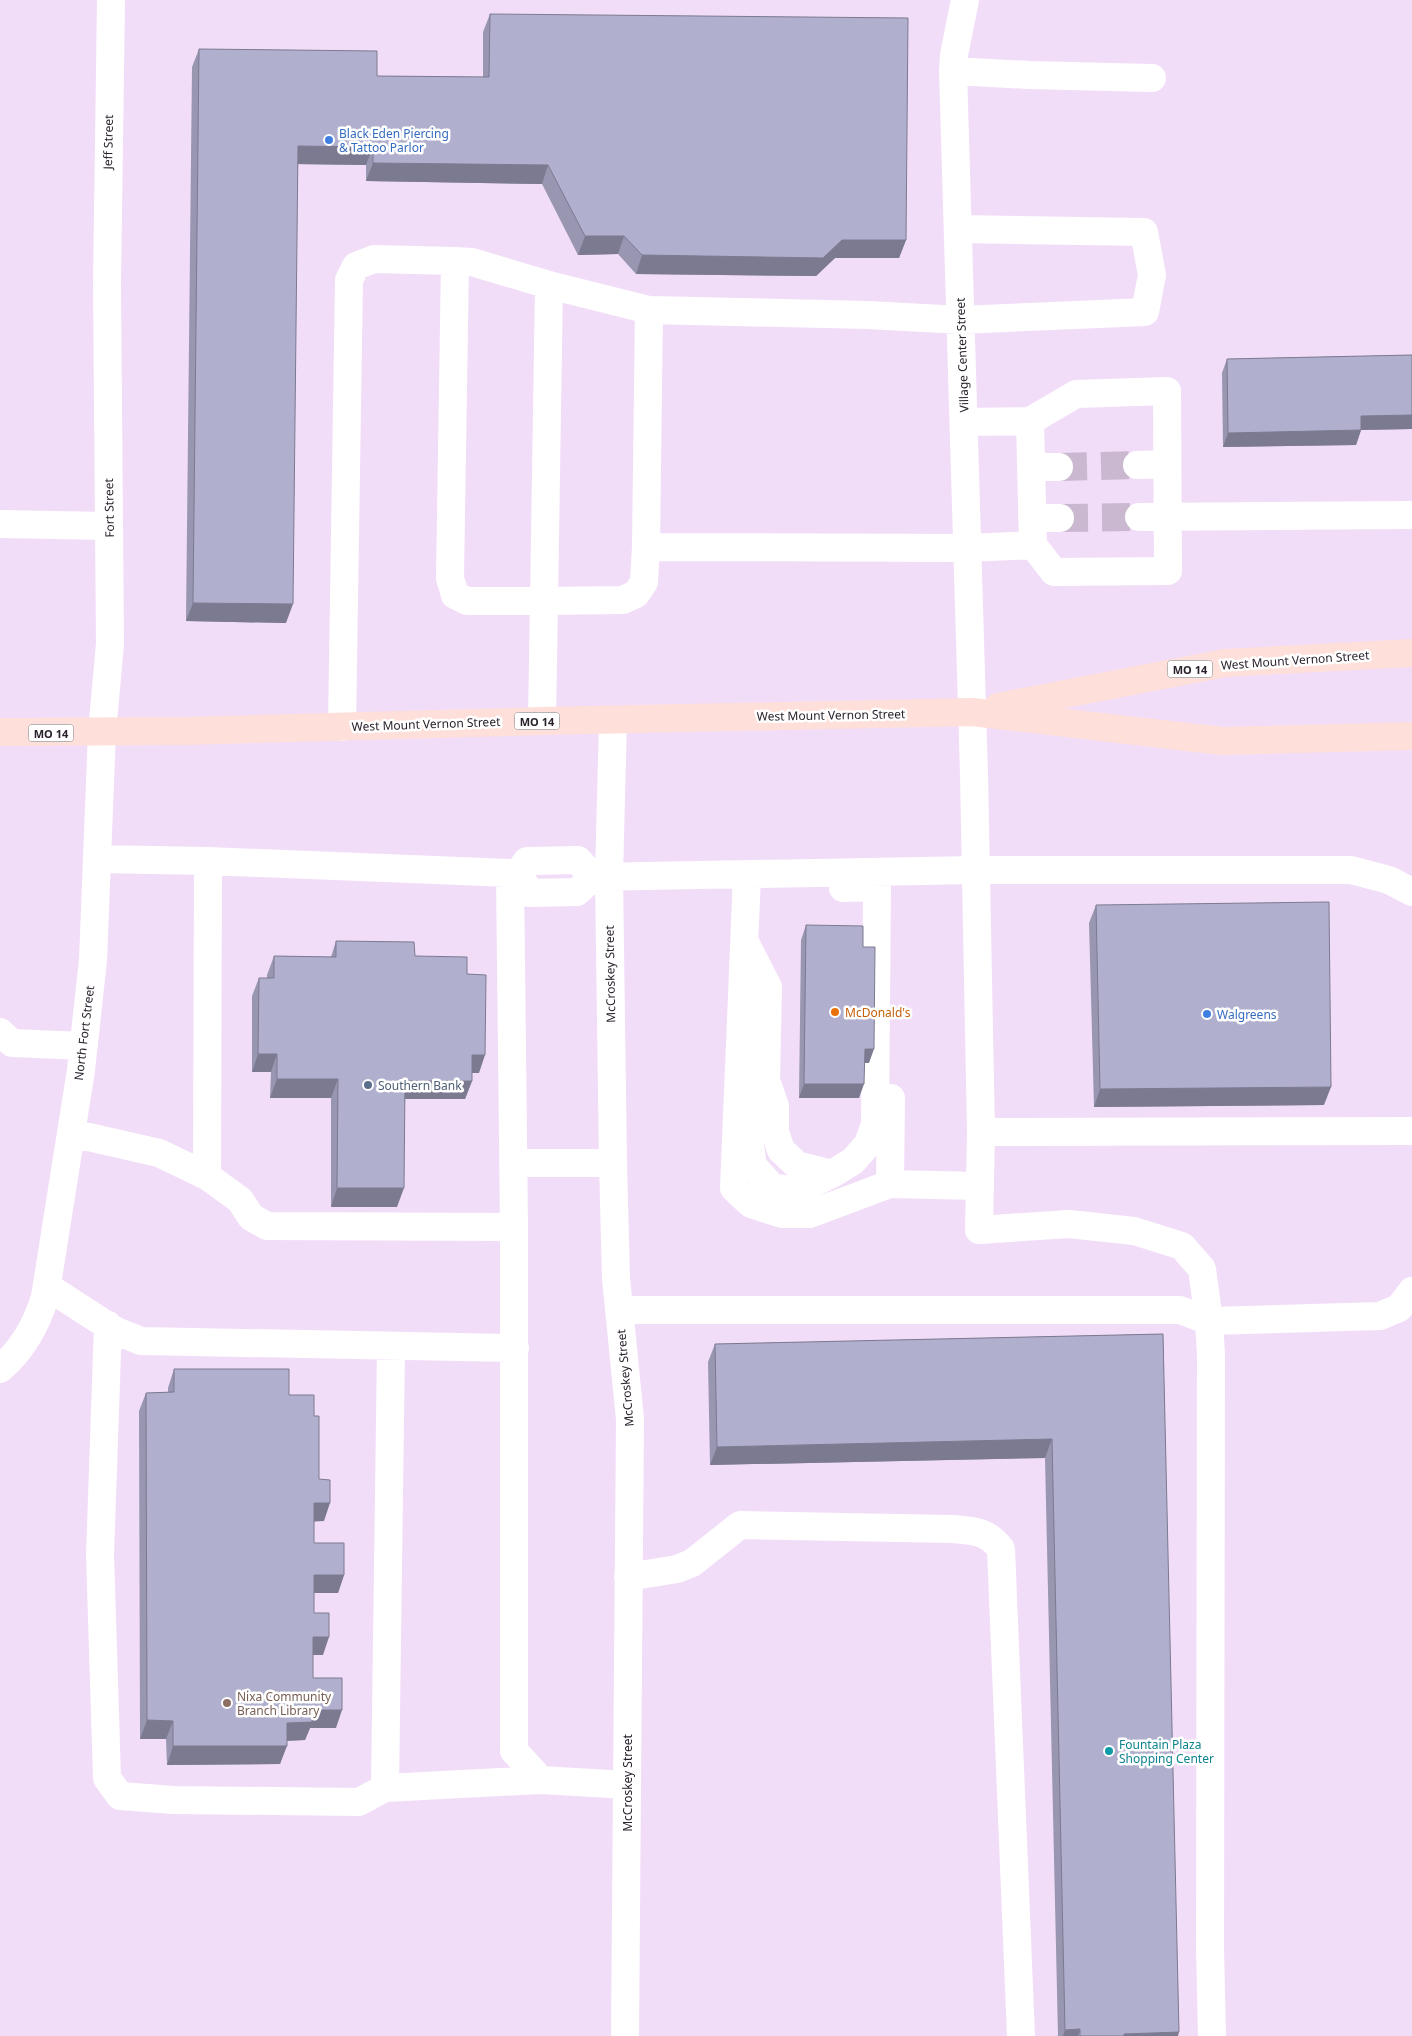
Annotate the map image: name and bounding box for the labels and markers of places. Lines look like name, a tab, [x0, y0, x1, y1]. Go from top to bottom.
place label: Black Eden Piercing & Tattoo Parlor	[339, 125, 449, 156]
marker: Black Eden Piercing & Tattoo Parlor	[323, 134, 335, 146]
place label: McDonald's	[845, 1004, 911, 1021]
marker: McDonald's	[829, 1006, 841, 1018]
place label: Walgreens	[1217, 1006, 1277, 1023]
marker: Walgreens	[1201, 1008, 1213, 1020]
place label: Southern Bank	[378, 1077, 462, 1094]
marker: Southern Bank	[362, 1079, 374, 1091]
place label: Nixa Community Branch Library	[237, 1688, 332, 1719]
marker: Nixa Community Branch Library	[221, 1697, 233, 1709]
place label: Fountain Plaza Shopping Center	[1119, 1736, 1214, 1767]
marker: Fountain Plaza Shopping Center	[1103, 1745, 1115, 1757]

